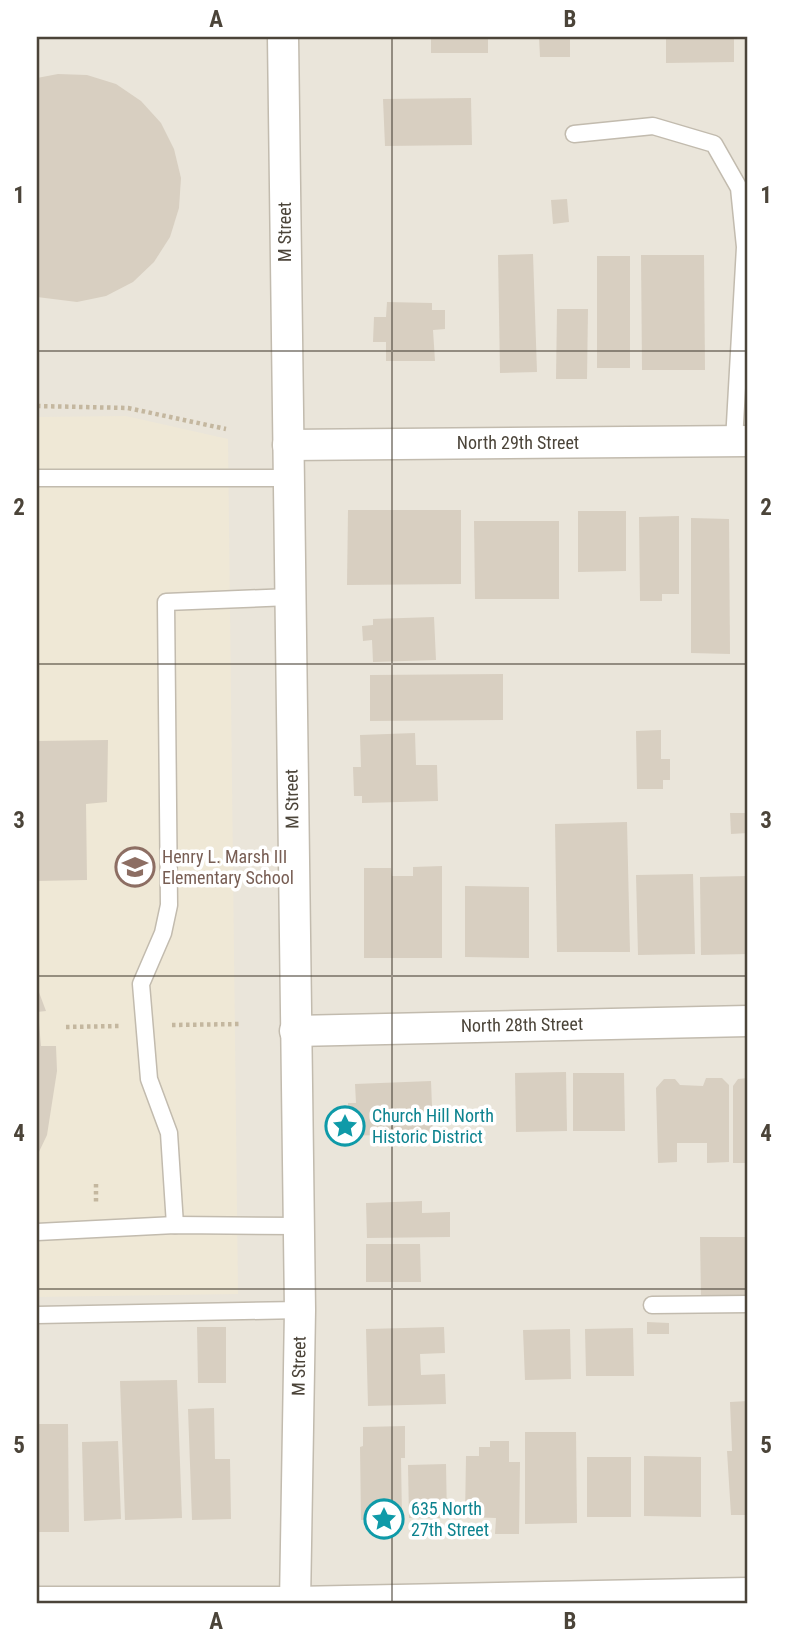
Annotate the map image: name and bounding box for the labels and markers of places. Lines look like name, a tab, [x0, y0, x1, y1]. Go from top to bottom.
school or university icon: Henry L. Marsh III Elementary School	[114, 846, 156, 888]
place label: Henry L. Marsh III Elementary School	[162, 846, 294, 888]
place icon: Church Hill North Historic District	[324, 1105, 366, 1147]
place label: Church Hill North Historic District	[372, 1105, 494, 1147]
place icon: 635 North 27th Street	[363, 1498, 405, 1540]
place label: 635 North 27th Street	[411, 1498, 489, 1540]

